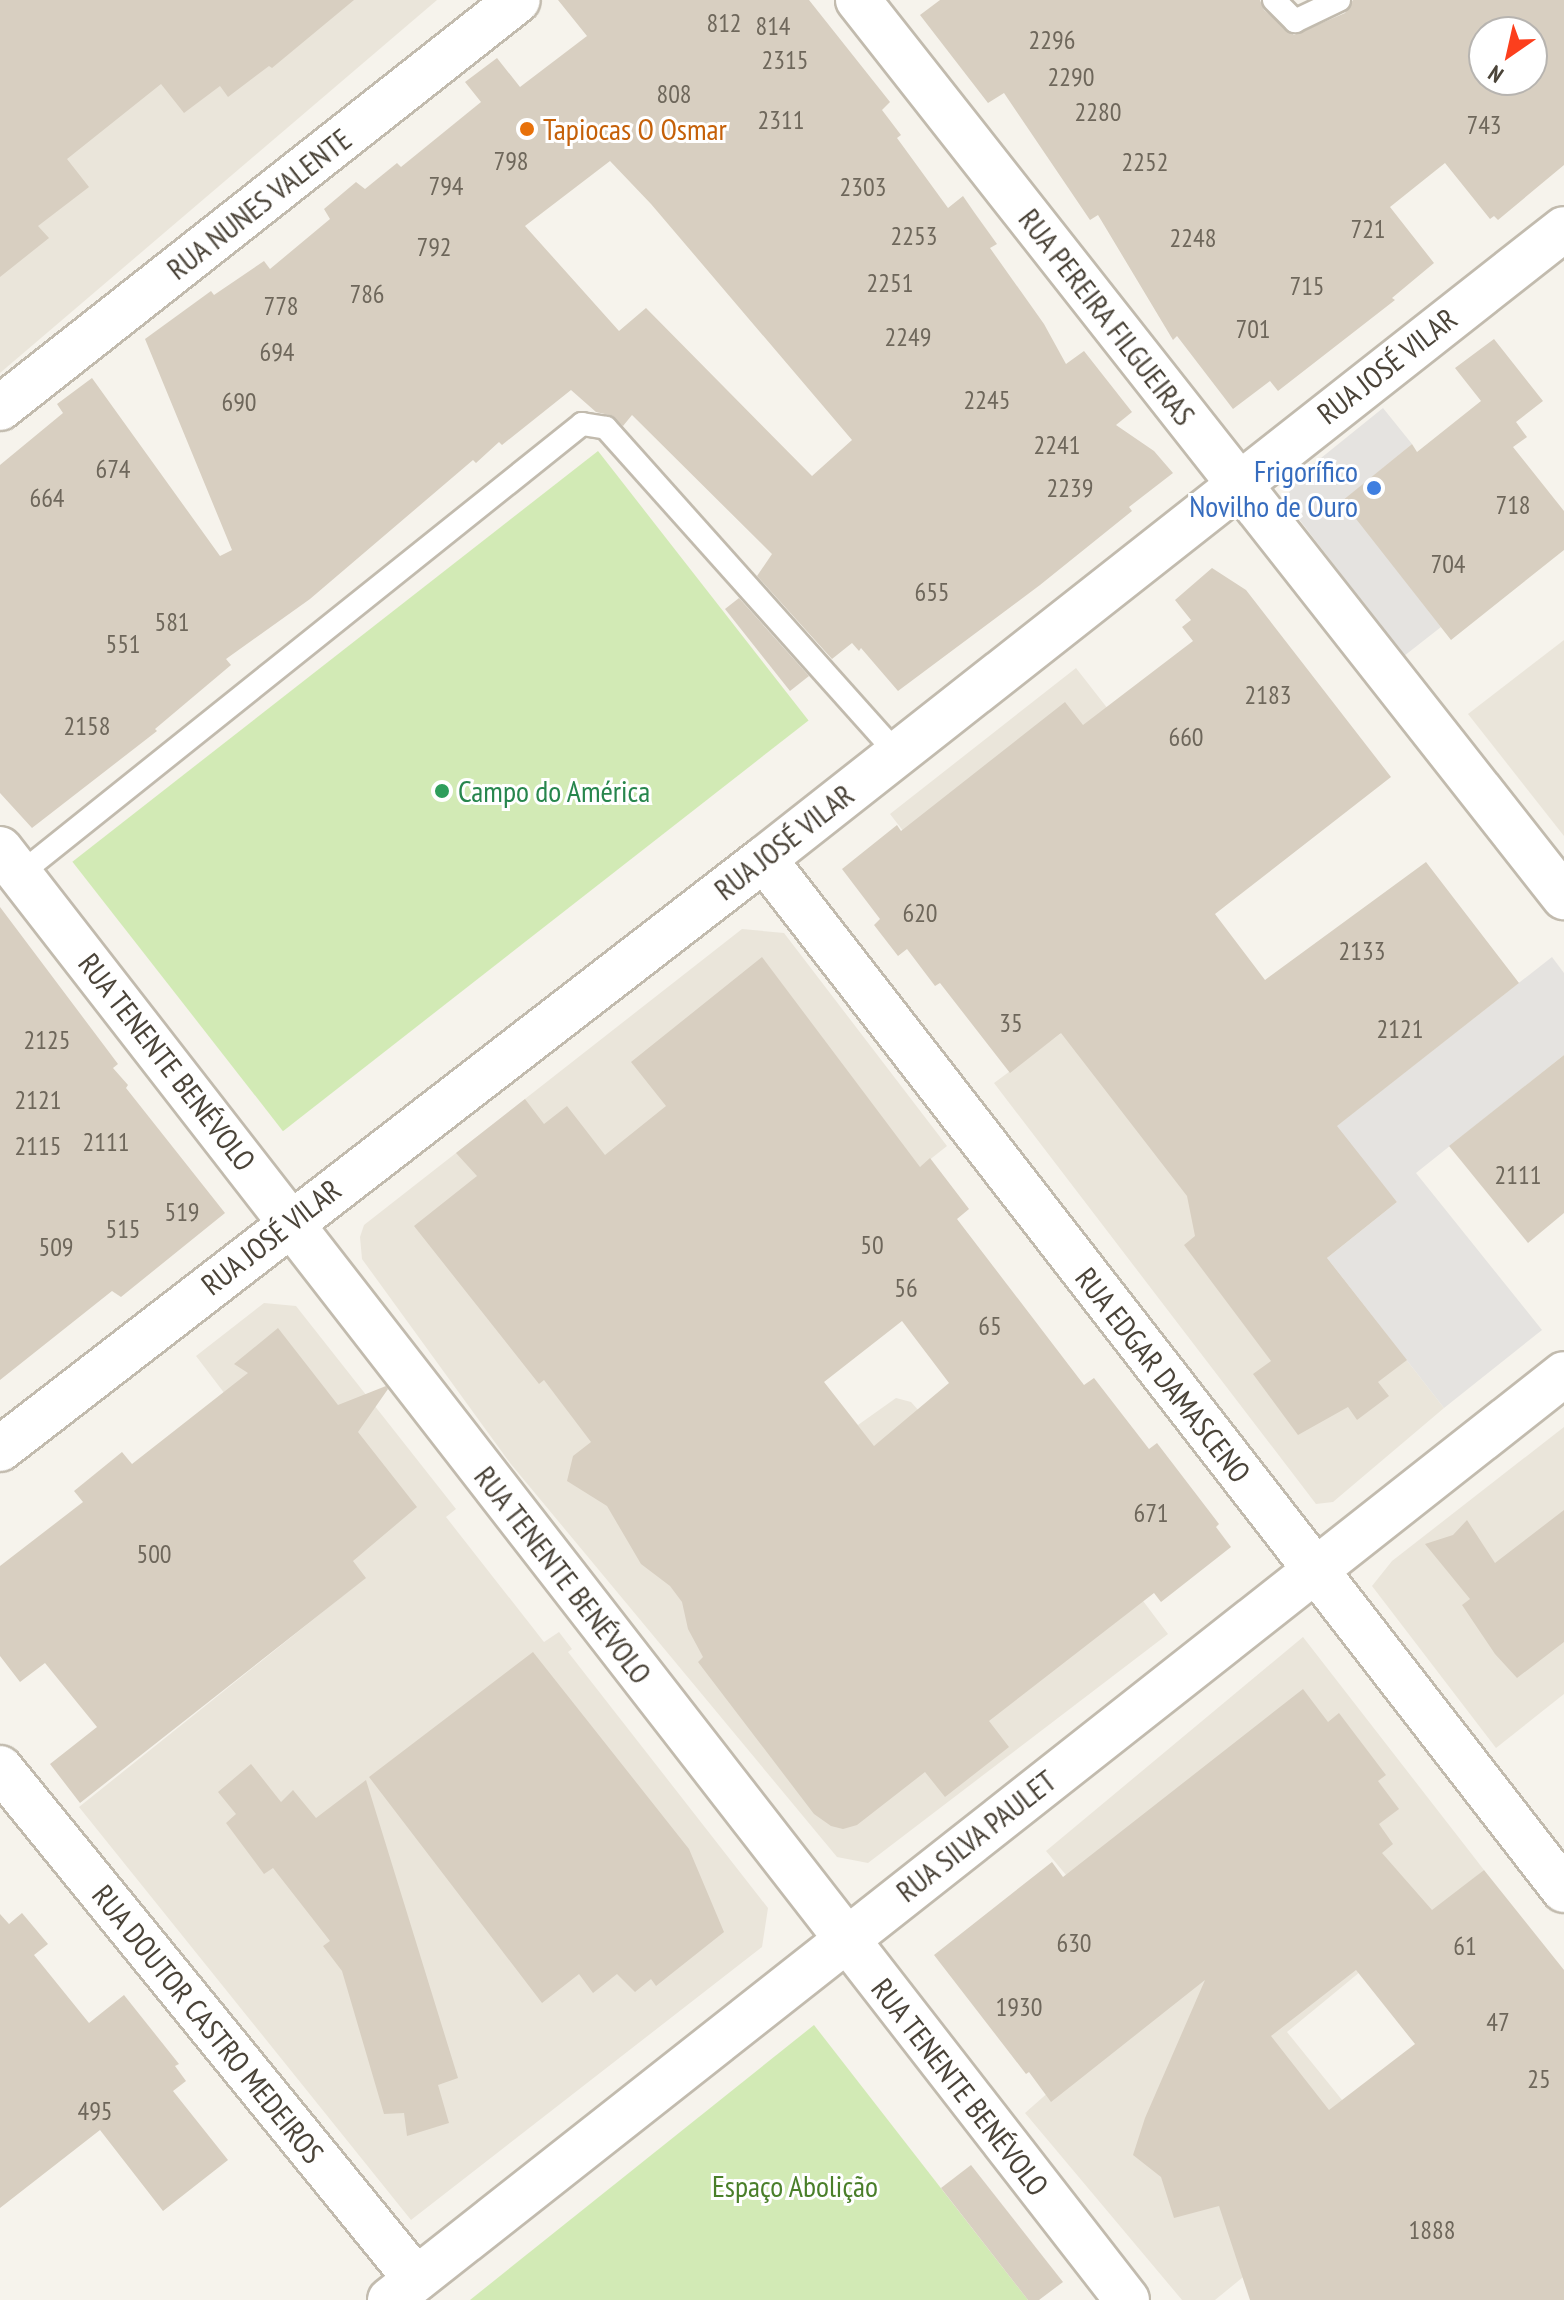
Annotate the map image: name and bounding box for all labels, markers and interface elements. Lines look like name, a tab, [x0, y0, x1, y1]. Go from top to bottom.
house number: 812	[706, 7, 742, 39]
house number: 814	[755, 10, 791, 42]
north arrow	[1468, 16, 1548, 96]
house number: 2296	[1029, 24, 1075, 56]
house number: 2315	[762, 44, 808, 76]
text: N	[1483, 59, 1508, 89]
house number: 2290	[1048, 61, 1094, 93]
house number: 808	[656, 78, 692, 110]
house number: 2280	[1075, 96, 1121, 128]
house number: 2311	[758, 104, 804, 136]
house number: 743	[1466, 109, 1502, 141]
place label: Tapiocas O Osmar	[543, 111, 727, 147]
street label: RUA NUNES VALENTE	[159, 120, 359, 288]
marker: Tapiocas O Osmar	[518, 120, 536, 138]
house number: 798	[493, 145, 529, 177]
house number: 2252	[1122, 146, 1168, 178]
house number: 794	[428, 170, 464, 202]
house number: 2303	[840, 171, 886, 203]
street label: RUA PEREIRA FILGUEIRAS	[1011, 201, 1203, 433]
house number: 721	[1350, 213, 1386, 245]
house number: 2253	[891, 220, 937, 252]
house number: 2248	[1170, 222, 1216, 254]
house number: 792	[416, 231, 452, 263]
house number: 2251	[867, 267, 913, 299]
house number: 715	[1289, 270, 1325, 302]
house number: 786	[349, 278, 385, 310]
house number: 778	[263, 290, 299, 322]
street label: RUA JOSÉ VILAR	[1310, 300, 1464, 432]
house number: 701	[1235, 313, 1271, 345]
house number: 2249	[885, 321, 931, 353]
house number: 694	[259, 336, 295, 368]
house number: 2245	[964, 384, 1010, 416]
house number: 690	[221, 386, 257, 418]
house number: 2241	[1034, 429, 1080, 461]
house number: 674	[95, 453, 131, 485]
place label: Frigorífico Novilho de Ouro	[1189, 453, 1358, 524]
house number: 2239	[1047, 472, 1093, 504]
marker: Frigorífico Novilho de Ouro	[1365, 479, 1383, 497]
house number: 664	[29, 482, 65, 514]
house number: 718	[1495, 489, 1531, 521]
house number: 704	[1430, 548, 1466, 580]
house number: 655	[914, 576, 950, 608]
house number: 581	[154, 606, 190, 638]
house number: 551	[105, 628, 141, 660]
house number: 2183	[1245, 679, 1291, 711]
house number: 2158	[64, 710, 110, 742]
house number: 660	[1168, 721, 1204, 753]
place label: Campo do América	[458, 773, 651, 809]
street label: RUA JOSÉ VILAR	[707, 776, 861, 908]
marker: Campo do América	[433, 782, 451, 800]
house number: 620	[902, 897, 938, 929]
house number: 2133	[1339, 935, 1385, 967]
street label: RUA TENENTE BENÉVOLO	[70, 946, 264, 1178]
house number: 35	[999, 1007, 1023, 1039]
house number: 2121	[1377, 1013, 1423, 1045]
house number: 2125	[24, 1024, 70, 1056]
house number: 2121	[15, 1084, 61, 1116]
house number: 2111	[83, 1126, 129, 1158]
house number: 2115	[15, 1130, 61, 1162]
house number: 2111	[1495, 1159, 1541, 1191]
street label: RUA JOSÉ VILAR	[194, 1171, 348, 1303]
house number: 519	[164, 1196, 200, 1228]
house number: 515	[105, 1213, 141, 1245]
house number: 50	[860, 1229, 884, 1261]
house number: 509	[38, 1231, 74, 1263]
street label: RUA EDGAR DAMASCENO	[1068, 1260, 1258, 1490]
house number: 56	[894, 1272, 918, 1304]
house number: 65	[978, 1310, 1002, 1342]
street label: RUA TENENTE BENÉVOLO	[466, 1459, 660, 1691]
house number: 671	[1133, 1497, 1169, 1529]
house number: 500	[136, 1538, 172, 1570]
street label: RUA SILVA PAULET	[888, 1762, 1064, 1910]
street label: RUA DOUTOR CASTRO MEDEIROS	[84, 1877, 332, 2171]
house number: 630	[1056, 1927, 1092, 1959]
house number: 61	[1453, 1930, 1477, 1962]
street label: RUA TENENTE BENÉVOLO	[863, 1971, 1057, 2203]
house number: 1930	[996, 1991, 1042, 2023]
house number: 47	[1486, 2006, 1510, 2038]
house number: 25	[1527, 2063, 1551, 2095]
house number: 495	[77, 2095, 113, 2127]
park label: Espaço Abolição	[712, 2168, 878, 2204]
house number: 1888	[1409, 2214, 1455, 2246]

